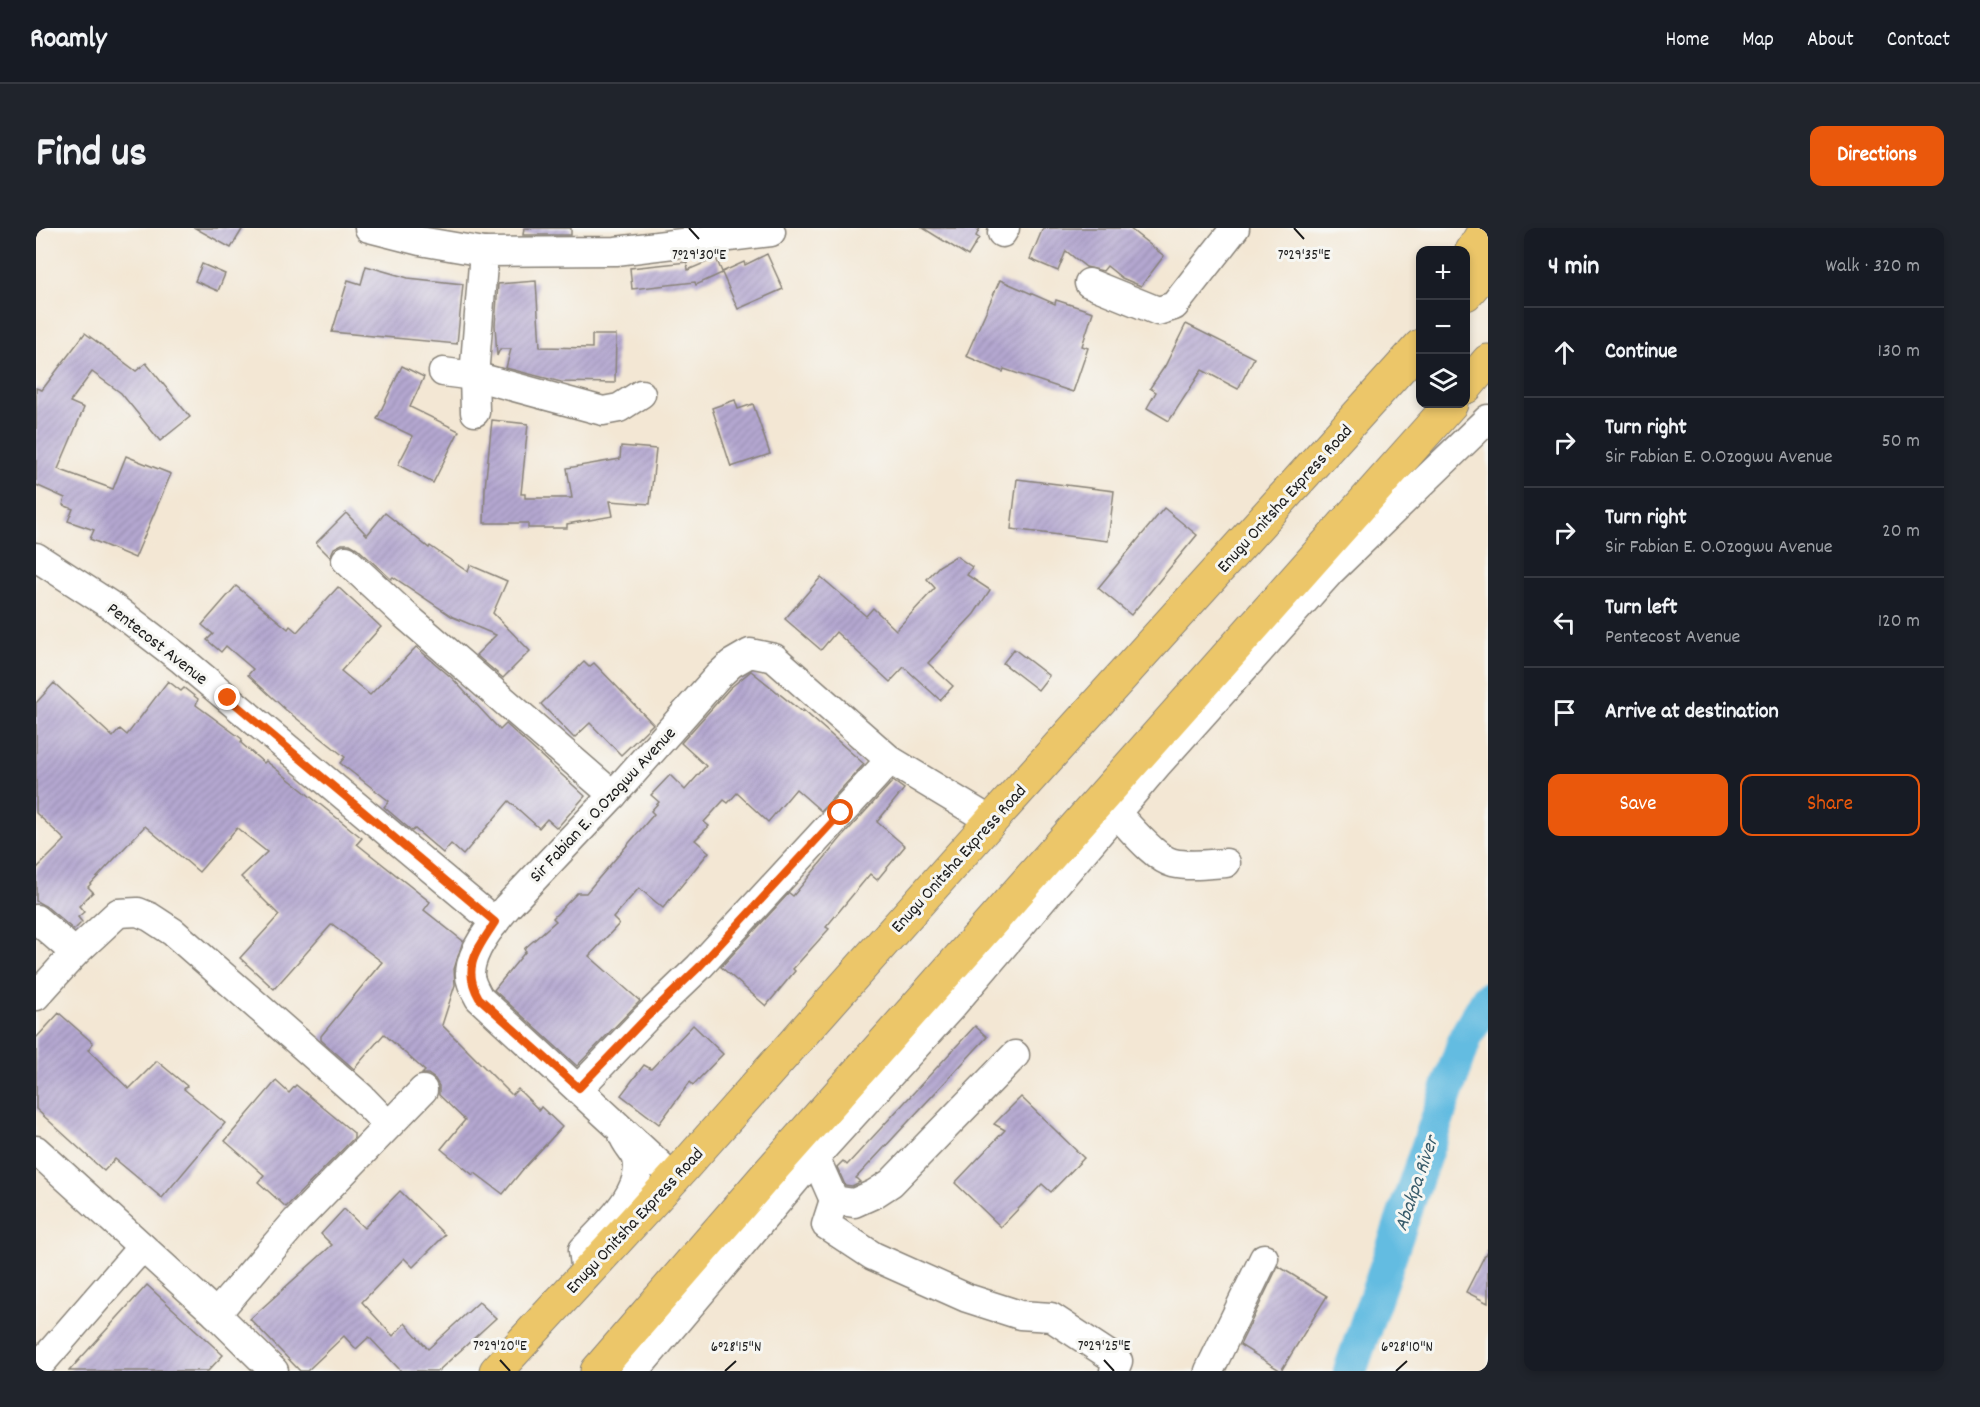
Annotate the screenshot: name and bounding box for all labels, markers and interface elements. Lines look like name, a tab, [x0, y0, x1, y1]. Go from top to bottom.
text: Roamly	[30, 21, 106, 61]
text: Home	[1665, 26, 1709, 56]
text: Map	[1742, 26, 1774, 56]
text: About	[1807, 26, 1854, 56]
text: Contact	[1887, 26, 1950, 56]
text: Find us	[36, 126, 147, 186]
button: Directions	[1810, 126, 1944, 186]
text: 7°29'30"E	[672, 245, 726, 267]
text: 7°29'35"E	[1278, 245, 1331, 267]
map controls	[1416, 246, 1470, 408]
button: +	[1416, 246, 1470, 300]
text: 4 min	[1548, 249, 1599, 286]
text: Walk · 320 m	[1826, 253, 1920, 281]
button: −	[1416, 300, 1470, 354]
icon: ahead	[1548, 336, 1581, 369]
text: Continue	[1605, 337, 1677, 368]
text: 130 m	[1878, 338, 1920, 366]
button: layers	[1416, 354, 1470, 408]
text: Turn right	[1605, 413, 1687, 444]
street label: Enugu Onitsha Express Road	[1212, 420, 1359, 579]
icon: right	[1548, 426, 1581, 459]
text: 50 m	[1882, 428, 1920, 456]
text: Sir Fabian E. O.Ozogwu Avenue	[1605, 444, 1833, 472]
text: Turn right	[1605, 503, 1687, 534]
icon: right	[1548, 516, 1581, 549]
text: 20 m	[1882, 518, 1920, 546]
text: Sir Fabian E. O.Ozogwu Avenue	[1605, 534, 1833, 562]
text: Turn left	[1605, 593, 1677, 624]
street label: Pentecost Avenue	[101, 598, 212, 692]
icon: left	[1548, 606, 1581, 639]
text: 120 m	[1878, 608, 1920, 636]
text: Pentecost Avenue	[1605, 624, 1740, 652]
route end	[214, 684, 240, 710]
icon: arrive	[1548, 696, 1581, 729]
text: Arrive at destination	[1605, 697, 1779, 728]
street label: Sir Fabian E. O.Ozogwu Avenue	[525, 722, 683, 889]
button: Save	[1548, 774, 1728, 836]
button: Share	[1740, 774, 1920, 836]
street label: Enugu Onitsha Express Road	[886, 780, 1033, 939]
route start	[827, 799, 853, 825]
water label: Abakpa River	[1389, 1131, 1448, 1235]
street label: Enugu Onitsha Express Road	[561, 1143, 710, 1300]
text: 7°29'20"E	[473, 1336, 527, 1358]
text: 7°29'25"E	[1078, 1336, 1130, 1358]
text: 6°28'15"N	[711, 1337, 761, 1359]
text: 6°28'10"N	[1381, 1337, 1433, 1359]

